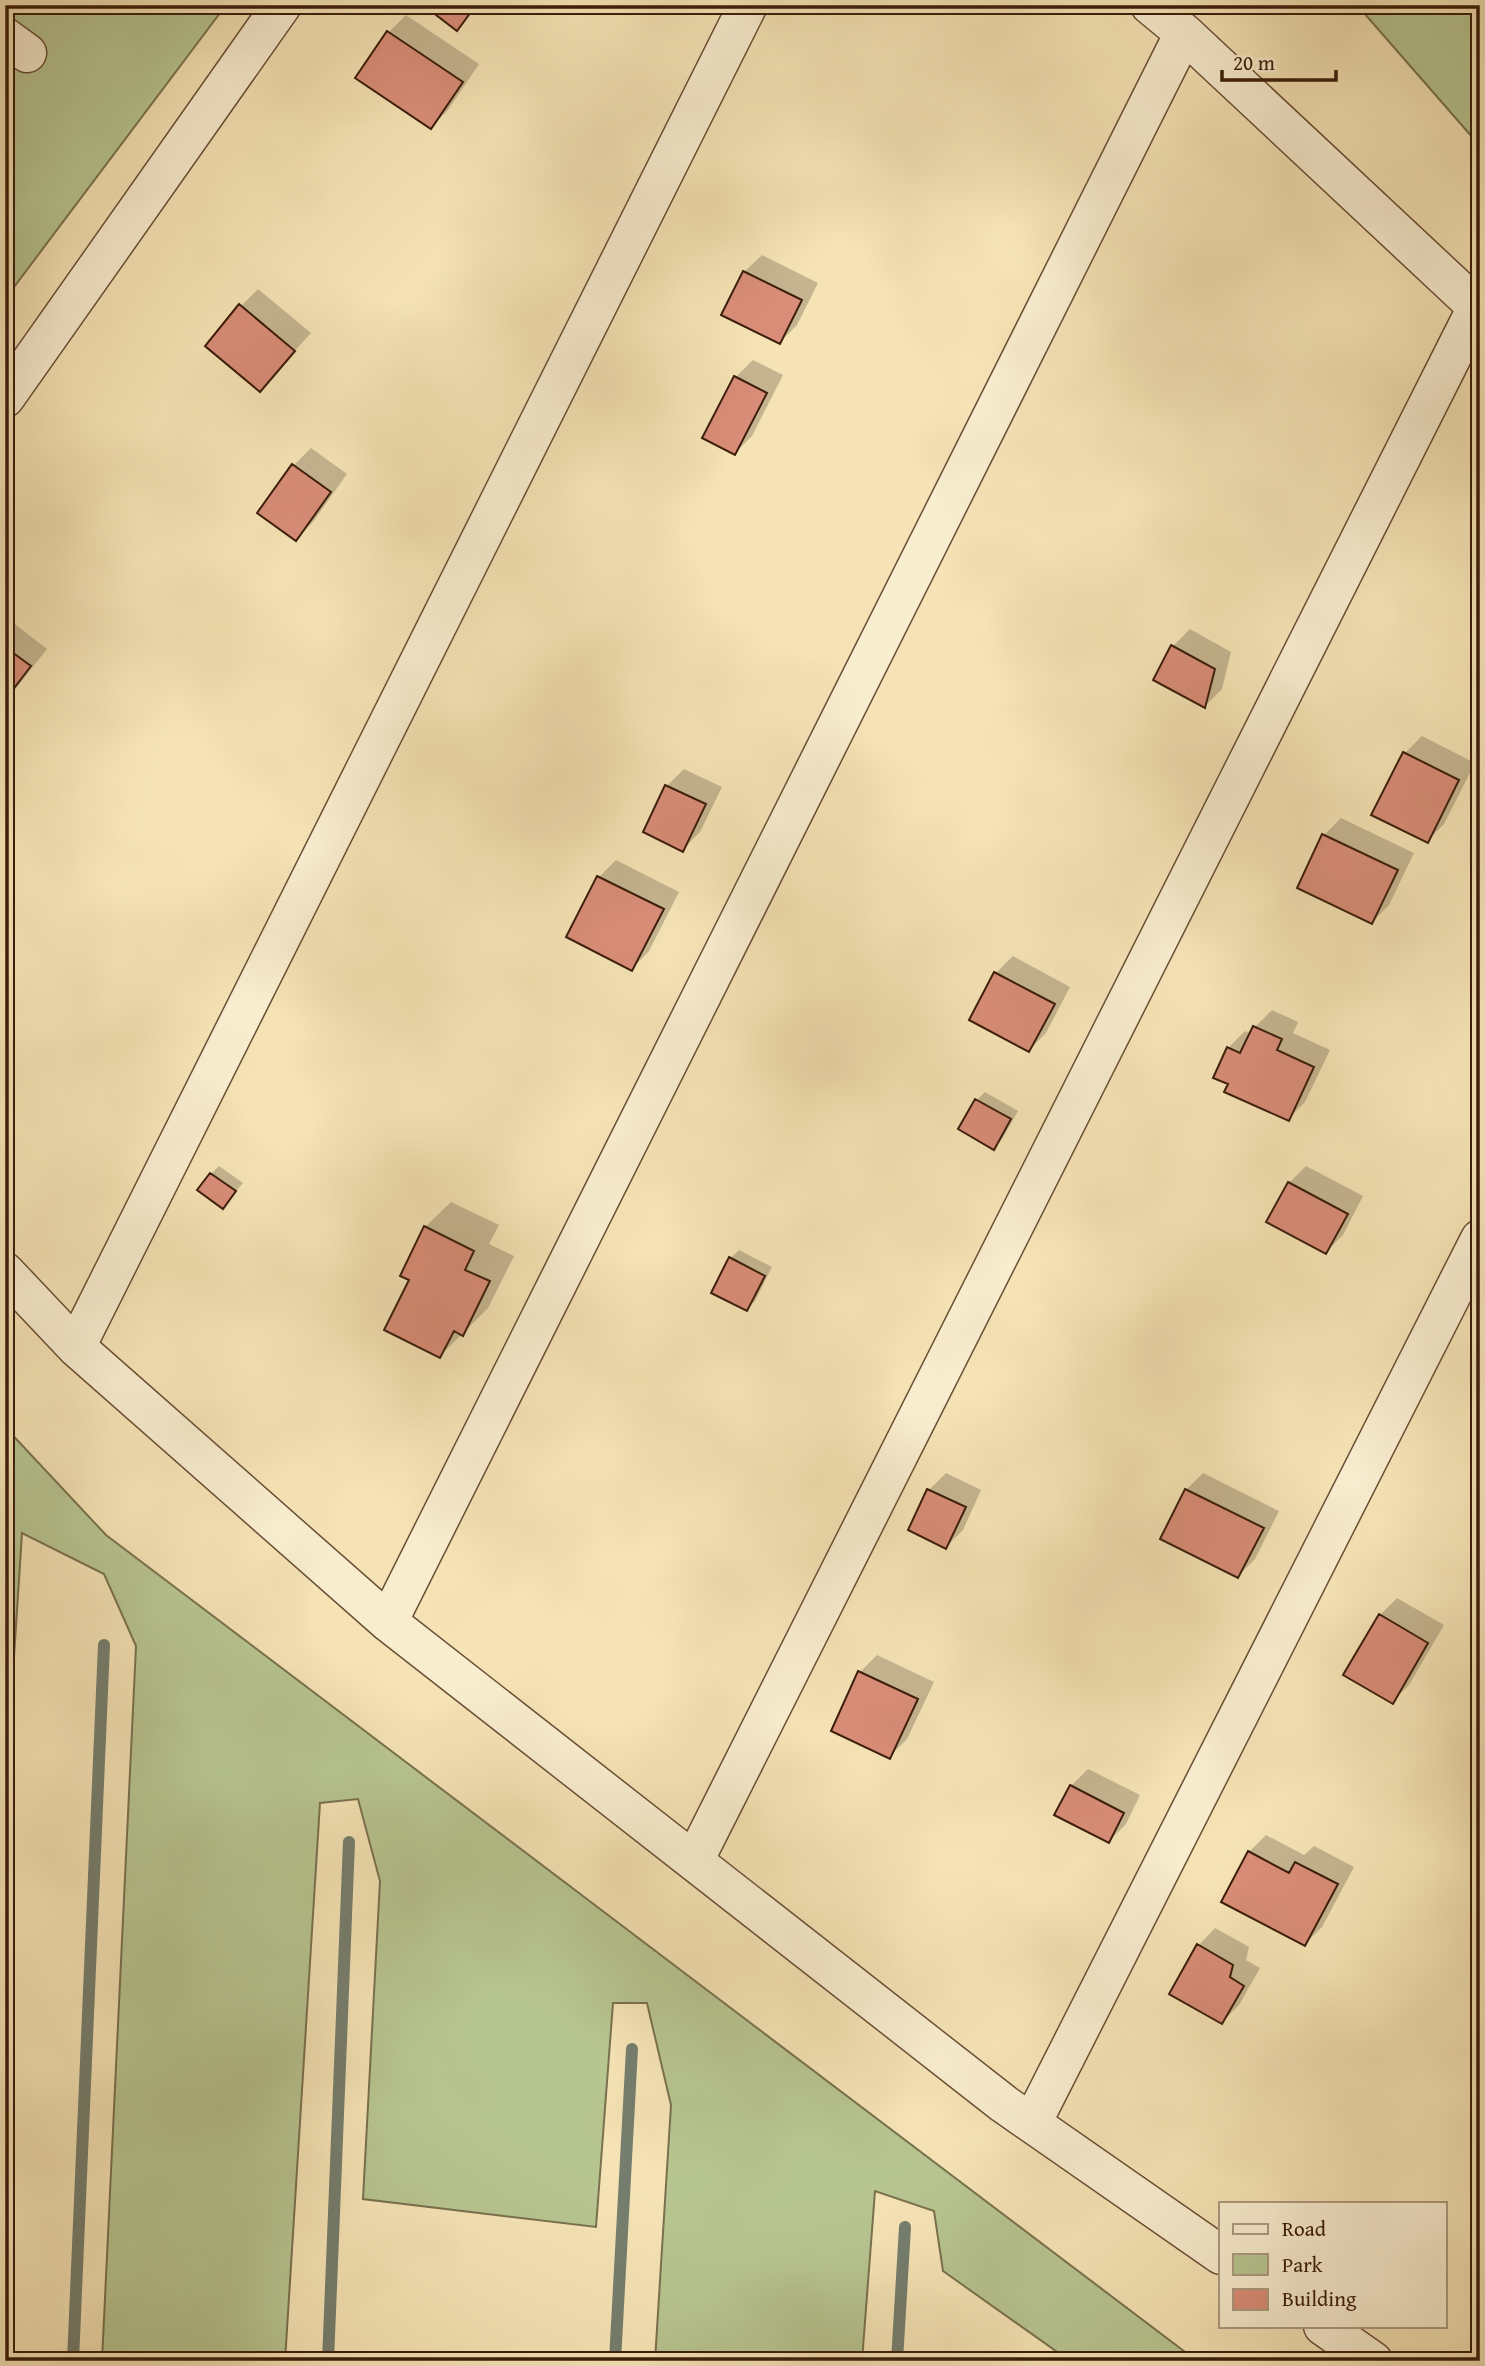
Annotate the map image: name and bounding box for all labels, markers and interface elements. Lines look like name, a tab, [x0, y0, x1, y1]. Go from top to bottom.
scale bar	[1222, 38, 1336, 82]
text: 20 m	[1233, 47, 1275, 78]
legend	[1219, 2202, 1446, 2328]
text: Road	[1282, 2213, 1327, 2244]
text: Park	[1282, 2249, 1323, 2280]
text: Building	[1282, 2283, 1357, 2314]

